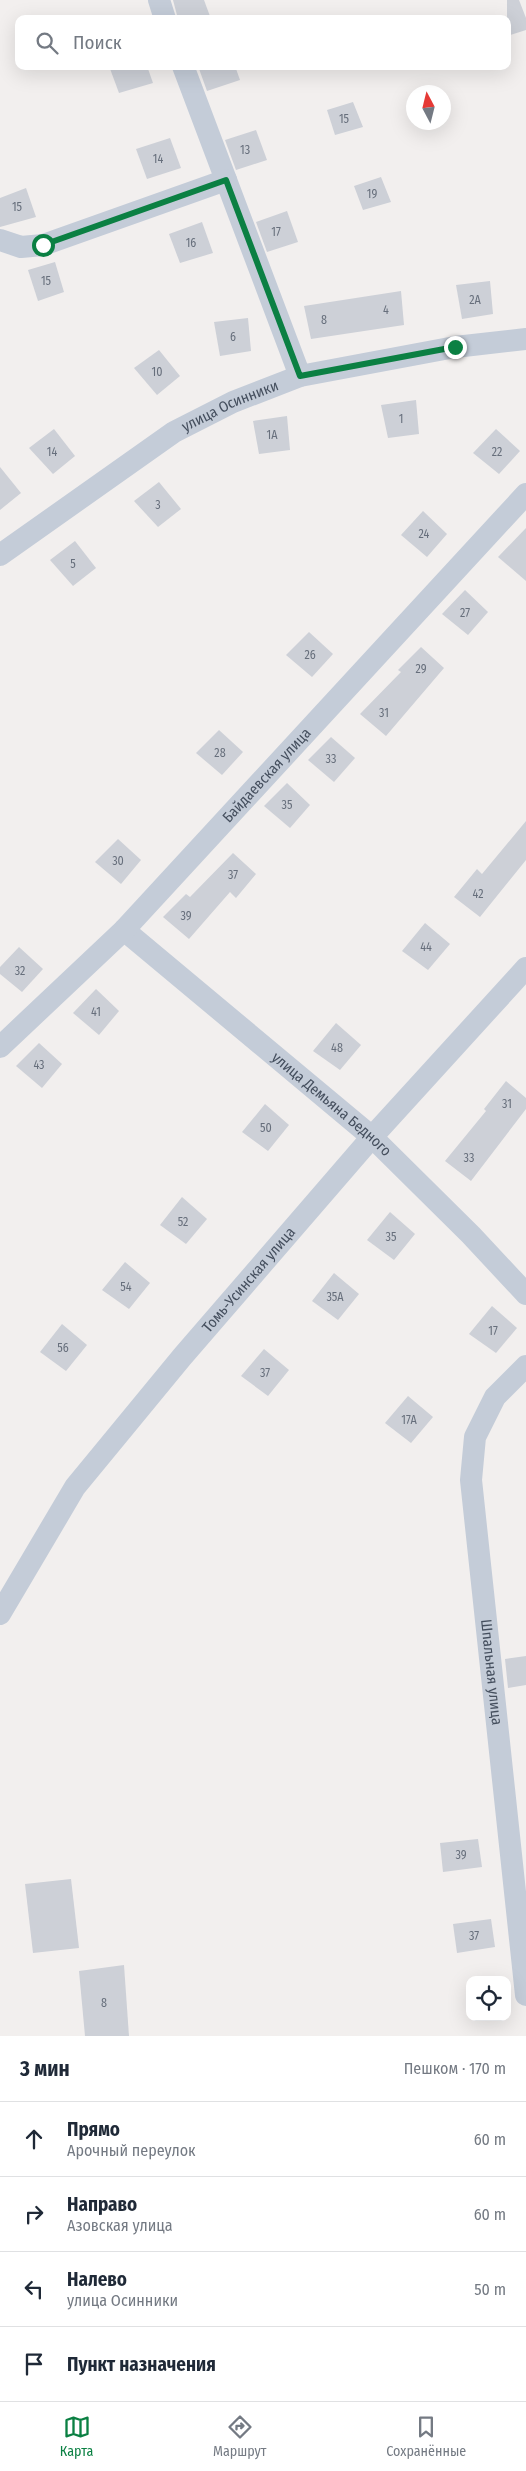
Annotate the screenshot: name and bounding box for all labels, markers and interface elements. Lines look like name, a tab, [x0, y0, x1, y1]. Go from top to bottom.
search box	[15, 15, 511, 70]
icon: search	[33, 29, 61, 57]
text: Поиск	[73, 31, 122, 54]
north arrow	[406, 85, 451, 130]
house number: 15	[339, 112, 350, 126]
house number: 13	[240, 143, 250, 157]
house number: 14	[153, 152, 163, 166]
house number: 19	[367, 187, 377, 201]
house number: 15	[12, 200, 23, 214]
house number: 17	[271, 225, 281, 239]
route start	[32, 234, 55, 257]
house number: 16	[186, 236, 196, 250]
house number: 15	[41, 274, 52, 288]
house number: 2А	[469, 293, 481, 307]
house number: 4	[383, 303, 389, 317]
house number: 8	[321, 313, 327, 327]
house number: 6	[230, 330, 236, 344]
route end	[444, 336, 467, 359]
house number: 10	[152, 365, 162, 379]
street label: улица Осинники	[179, 376, 281, 436]
house number: 1	[399, 412, 403, 426]
house number: 1А	[267, 428, 278, 442]
house number: 14	[47, 445, 57, 459]
house number: 22	[492, 445, 502, 459]
house number: 3	[155, 498, 161, 512]
house number: 24	[419, 527, 430, 541]
house number: 5	[70, 557, 76, 571]
house number: 27	[460, 606, 470, 620]
house number: 26	[304, 648, 316, 662]
house number: 29	[415, 662, 427, 676]
house number: 31	[379, 706, 389, 720]
street label: Байдаевская улица	[219, 724, 315, 826]
house number: 28	[214, 746, 226, 760]
house number: 33	[326, 752, 336, 766]
house number: 35	[282, 798, 293, 812]
house number: 30	[112, 854, 124, 868]
house number: 37	[228, 868, 238, 882]
house number: 42	[473, 887, 483, 901]
house number: 39	[180, 909, 192, 923]
house number: 44	[420, 940, 432, 954]
house number: 32	[15, 964, 25, 978]
house number: 41	[91, 1005, 101, 1019]
house number: 48	[331, 1041, 343, 1055]
street label: улица Демьяна Бедного	[268, 1048, 395, 1160]
house number: 43	[33, 1058, 45, 1072]
house number: 31	[502, 1097, 512, 1111]
house number: 50	[260, 1121, 272, 1135]
house number: 33	[464, 1151, 474, 1165]
house number: 52	[178, 1215, 188, 1229]
street label: Томь-Усинская улица	[198, 1223, 299, 1336]
house number: 35	[386, 1230, 397, 1244]
house number: 54	[120, 1280, 132, 1294]
house number: 35А	[326, 1290, 344, 1304]
house number: 17	[488, 1324, 498, 1338]
house number: 56	[57, 1341, 69, 1355]
house number: 37	[260, 1366, 270, 1380]
house number: 17А	[401, 1413, 417, 1427]
street label: Шпальная улица	[477, 1618, 506, 1726]
house number: 39	[455, 1848, 467, 1862]
house number: 37	[469, 1929, 479, 1943]
map controls	[466, 1976, 511, 2021]
button: locate	[466, 1976, 511, 2021]
house number: 8	[101, 1996, 107, 2010]
text: 3 мин	[20, 2056, 70, 2082]
text: Пешком · 170 m	[404, 2059, 506, 2078]
text: Прямо	[67, 2118, 120, 2141]
icon: ahead	[20, 2125, 48, 2153]
text: 60 m	[474, 2130, 506, 2149]
text: Арочный переулок	[67, 2141, 196, 2160]
text: Направо	[67, 2193, 137, 2216]
icon: right	[20, 2200, 48, 2228]
text: 60 m	[474, 2205, 506, 2224]
text: Азовская улица	[67, 2216, 173, 2235]
text: Налево	[67, 2268, 127, 2291]
icon: left	[20, 2275, 48, 2303]
text: 50 m	[474, 2280, 506, 2299]
text: улица Осинники	[67, 2291, 178, 2310]
icon: arrive	[20, 2350, 48, 2378]
text: Пункт назначения	[67, 2353, 216, 2376]
tab: Карта	[60, 2413, 93, 2460]
tab: Маршрут	[213, 2413, 267, 2460]
tab: Сохранённые	[386, 2413, 466, 2460]

